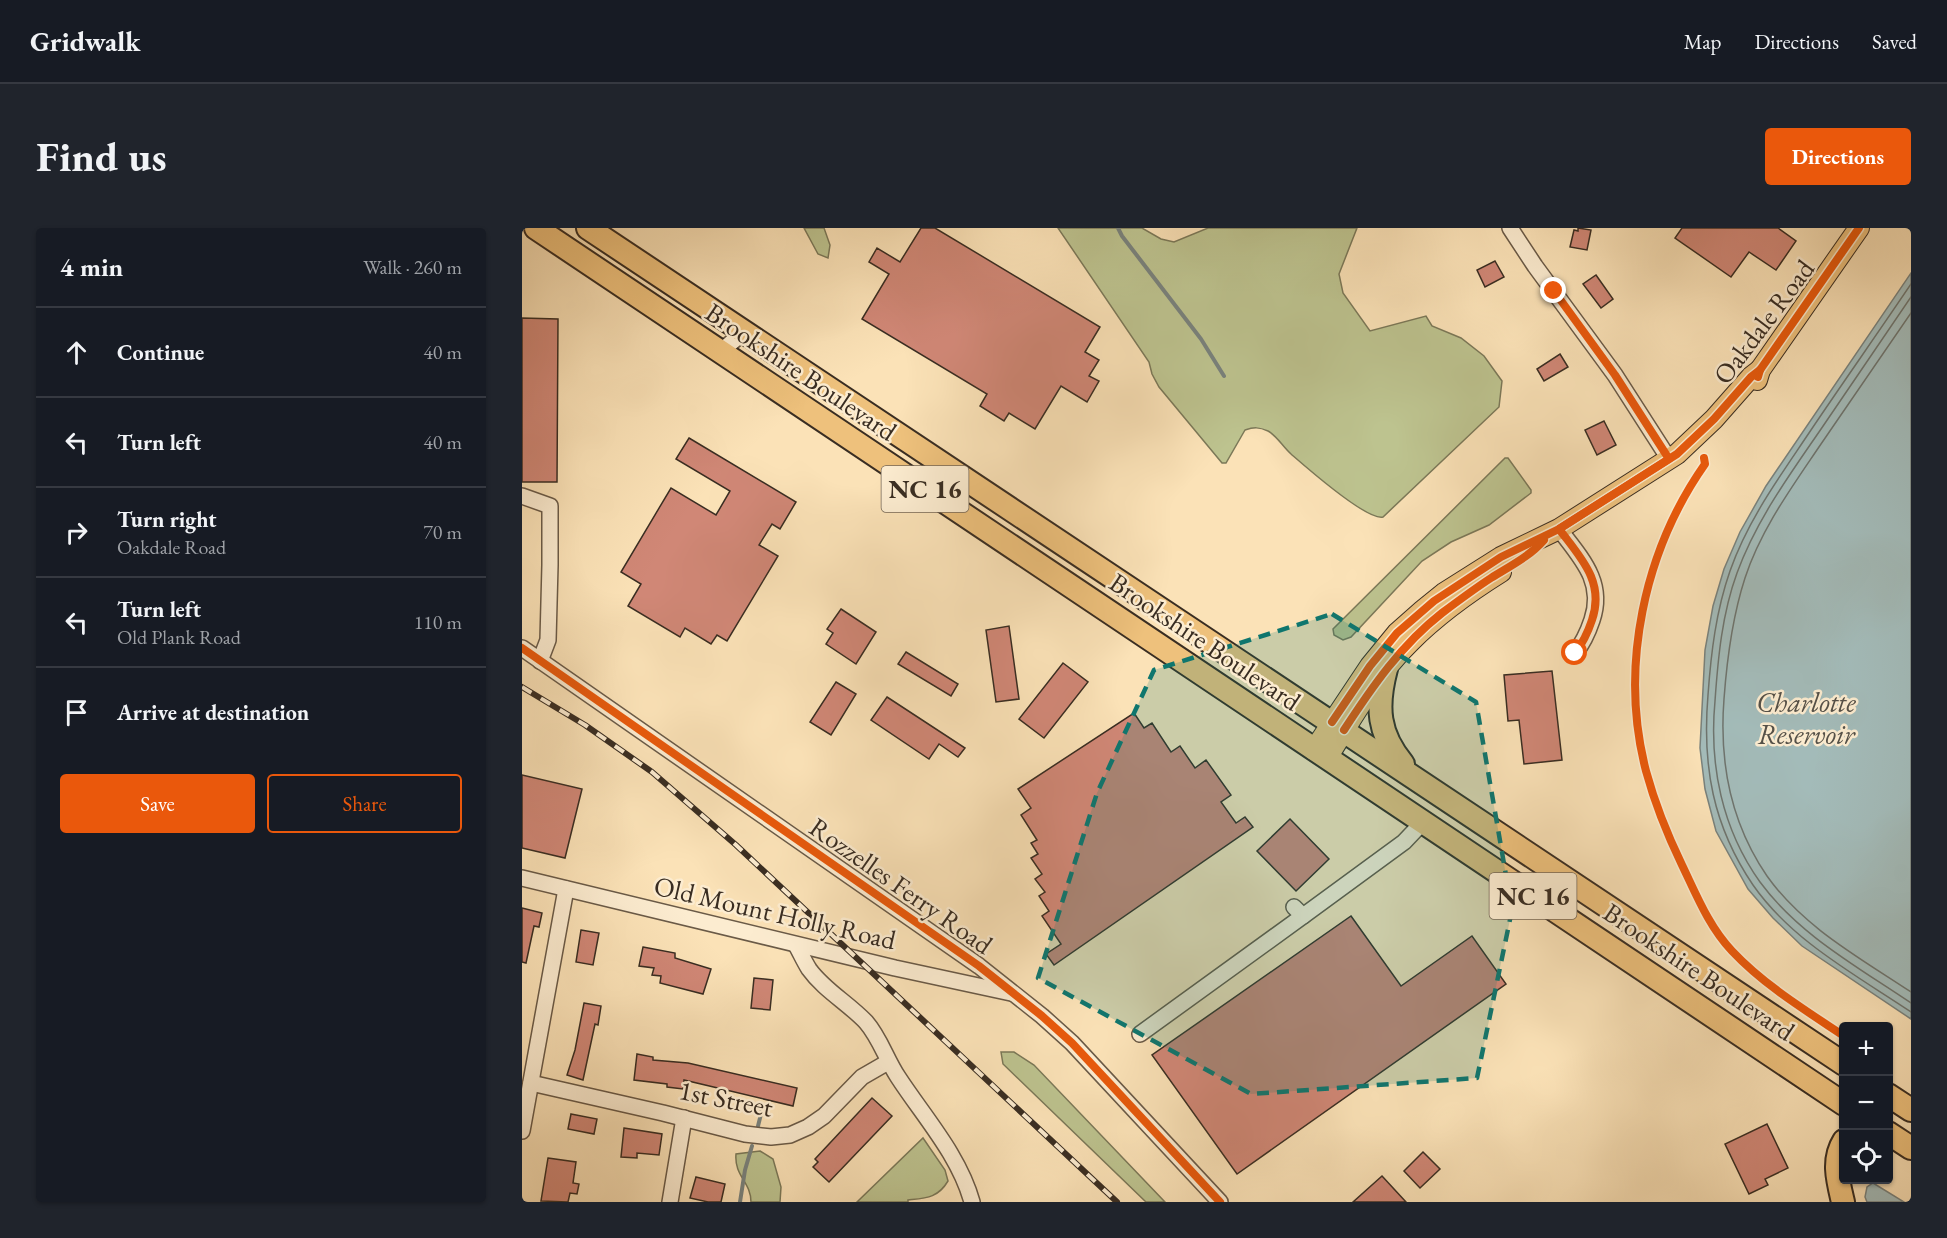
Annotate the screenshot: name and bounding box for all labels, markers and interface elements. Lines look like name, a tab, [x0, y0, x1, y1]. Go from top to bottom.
text: Gridwalk	[30, 23, 141, 59]
text: Map	[1684, 28, 1721, 55]
text: Directions	[1754, 28, 1839, 55]
text: Saved	[1872, 28, 1917, 55]
button: Directions	[1765, 128, 1911, 185]
text: Find us	[36, 129, 167, 184]
text: 4 min	[60, 250, 123, 284]
street label: Oakdale Road	[1705, 252, 1822, 391]
text: Walk · 260 m	[363, 254, 462, 280]
route end	[1540, 277, 1566, 303]
street label: Brookshire Boulevard	[699, 295, 904, 449]
icon: ahead	[60, 336, 93, 369]
text: Continue	[117, 338, 204, 367]
text: 40 m	[423, 339, 462, 365]
icon: left	[60, 426, 93, 459]
text: Turn left	[117, 428, 201, 457]
text: 40 m	[423, 429, 462, 455]
road number: NC 16	[882, 466, 968, 512]
text: Turn right	[117, 505, 216, 534]
icon: right	[60, 516, 93, 549]
text: 70 m	[423, 519, 462, 545]
text: Oakdale Road	[117, 534, 226, 560]
street label: Brookshire Boulevard	[1103, 565, 1308, 719]
text: Turn left	[117, 595, 201, 624]
icon: left	[60, 606, 93, 639]
text: 110 m	[414, 609, 462, 635]
text: Old Plank Road	[117, 624, 241, 650]
route start	[1561, 639, 1587, 665]
water label: Charlotte Reservoir	[1756, 684, 1856, 752]
icon: arrive	[60, 696, 93, 729]
text: Arrive at destination	[117, 698, 309, 727]
button: Save	[60, 774, 255, 833]
button: Share	[267, 774, 462, 833]
street label: Rozzelles Ferry Road	[803, 809, 1000, 962]
street label: Old Mount Holly Road	[651, 868, 900, 957]
road number: NC 16	[1490, 873, 1576, 919]
street label: Brookshire Boulevard	[1597, 895, 1802, 1049]
map controls	[1839, 1022, 1893, 1184]
button: +	[1839, 1022, 1893, 1076]
street label: 1st Street	[676, 1072, 777, 1125]
button: −	[1839, 1076, 1893, 1130]
button: locate	[1839, 1130, 1893, 1184]

